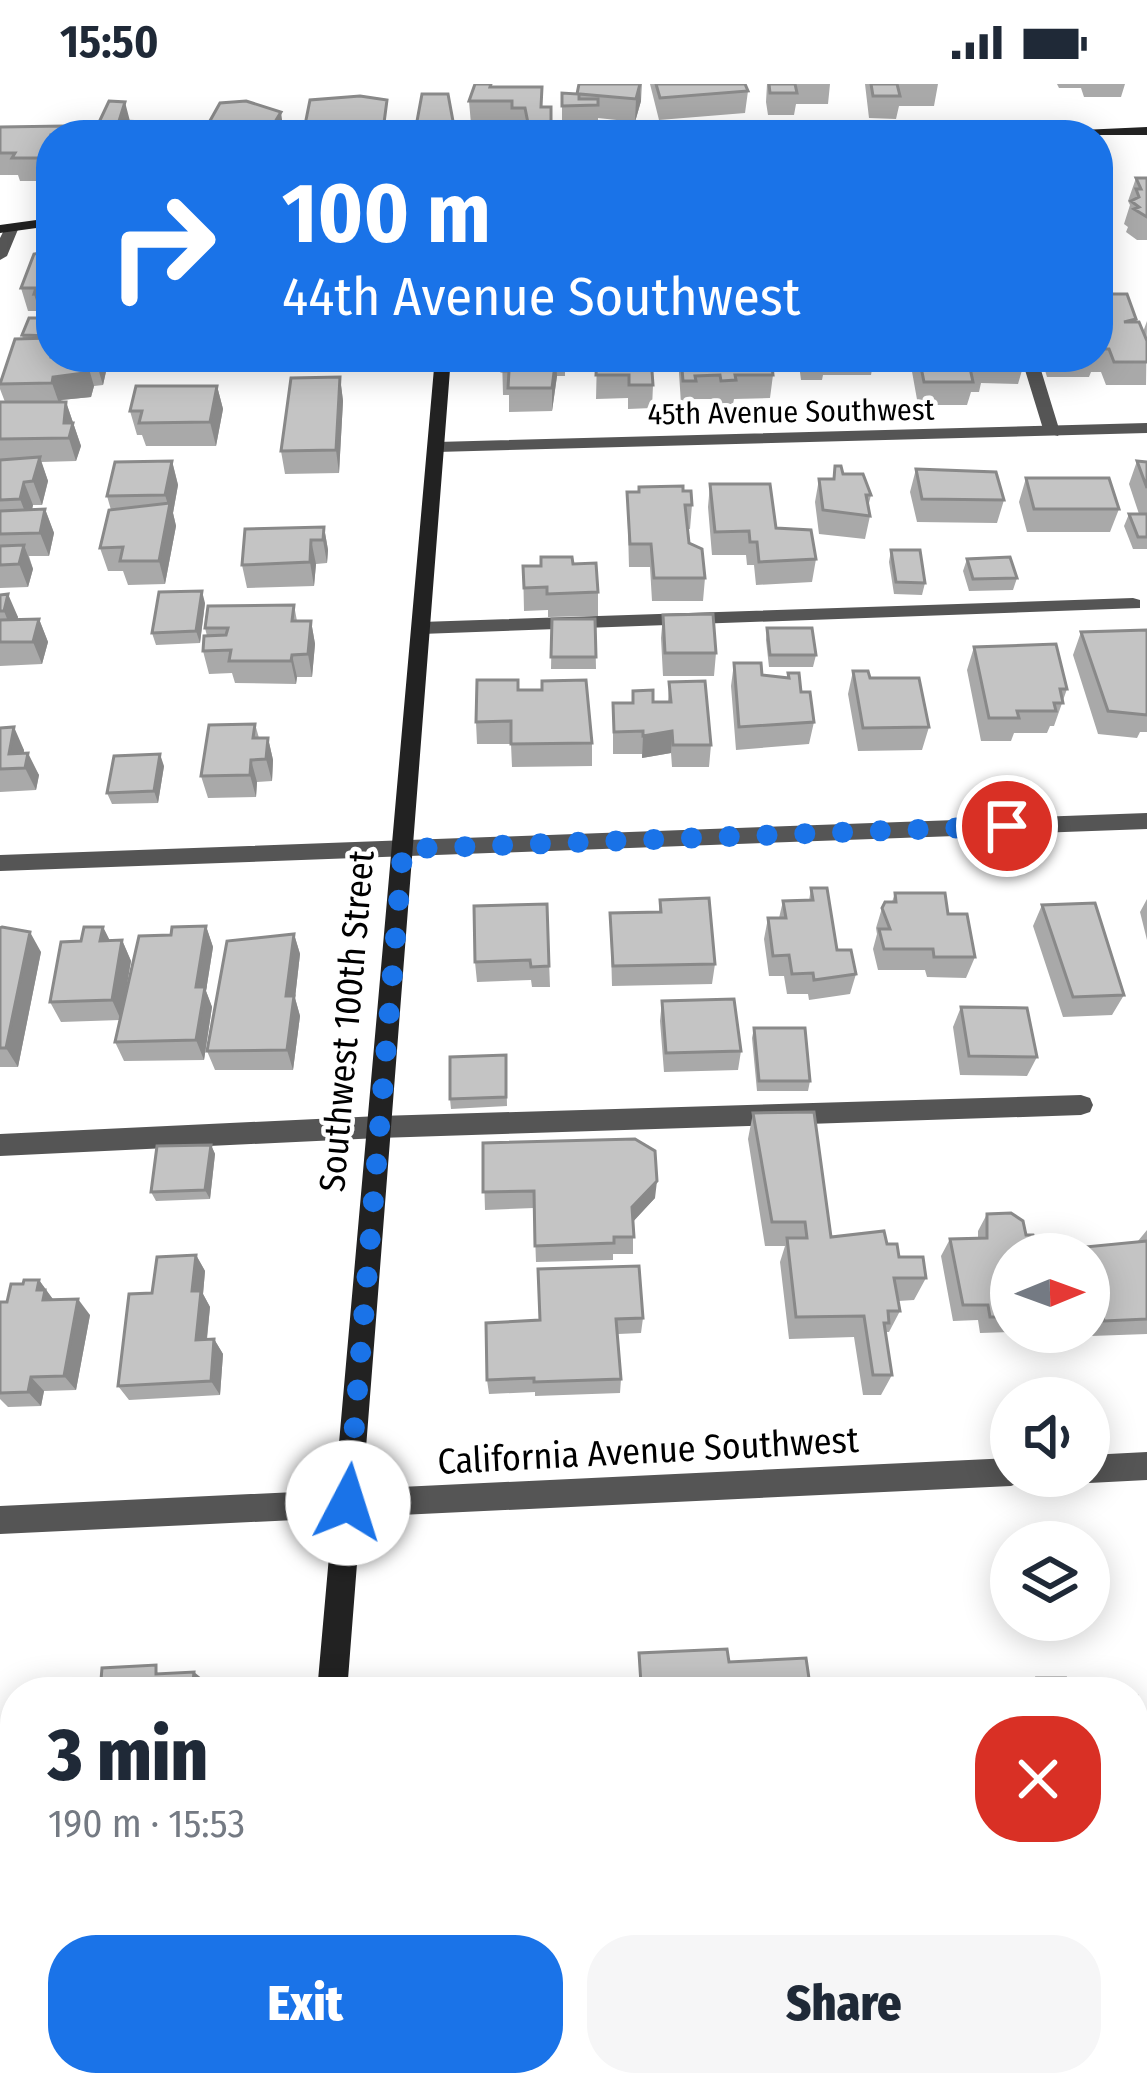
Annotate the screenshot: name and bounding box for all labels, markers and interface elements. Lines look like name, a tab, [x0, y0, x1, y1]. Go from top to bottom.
text: 15:50	[60, 15, 158, 69]
text: 100 m	[282, 163, 491, 264]
icon: right	[84, 168, 240, 324]
text: 44th Avenue Southwest	[282, 265, 800, 329]
street label: 45th Avenue Southwest	[647, 391, 935, 432]
pin	[956, 775, 1058, 877]
icon: arrive	[974, 793, 1040, 859]
street label: Southwest 100th Street	[310, 848, 384, 1194]
north arrow	[990, 1233, 1110, 1353]
map controls	[990, 1233, 1110, 1641]
button: sound	[990, 1377, 1110, 1497]
street label: California Avenue Southwest	[436, 1418, 860, 1484]
position arrow	[285, 1440, 411, 1566]
button: layers	[990, 1521, 1110, 1641]
text: 3 min	[48, 1713, 208, 1799]
button: close	[975, 1716, 1101, 1842]
text: 190 m · 15:53	[48, 1801, 245, 1847]
button: Exit	[48, 1935, 563, 2073]
button: Share	[587, 1935, 1101, 2073]

